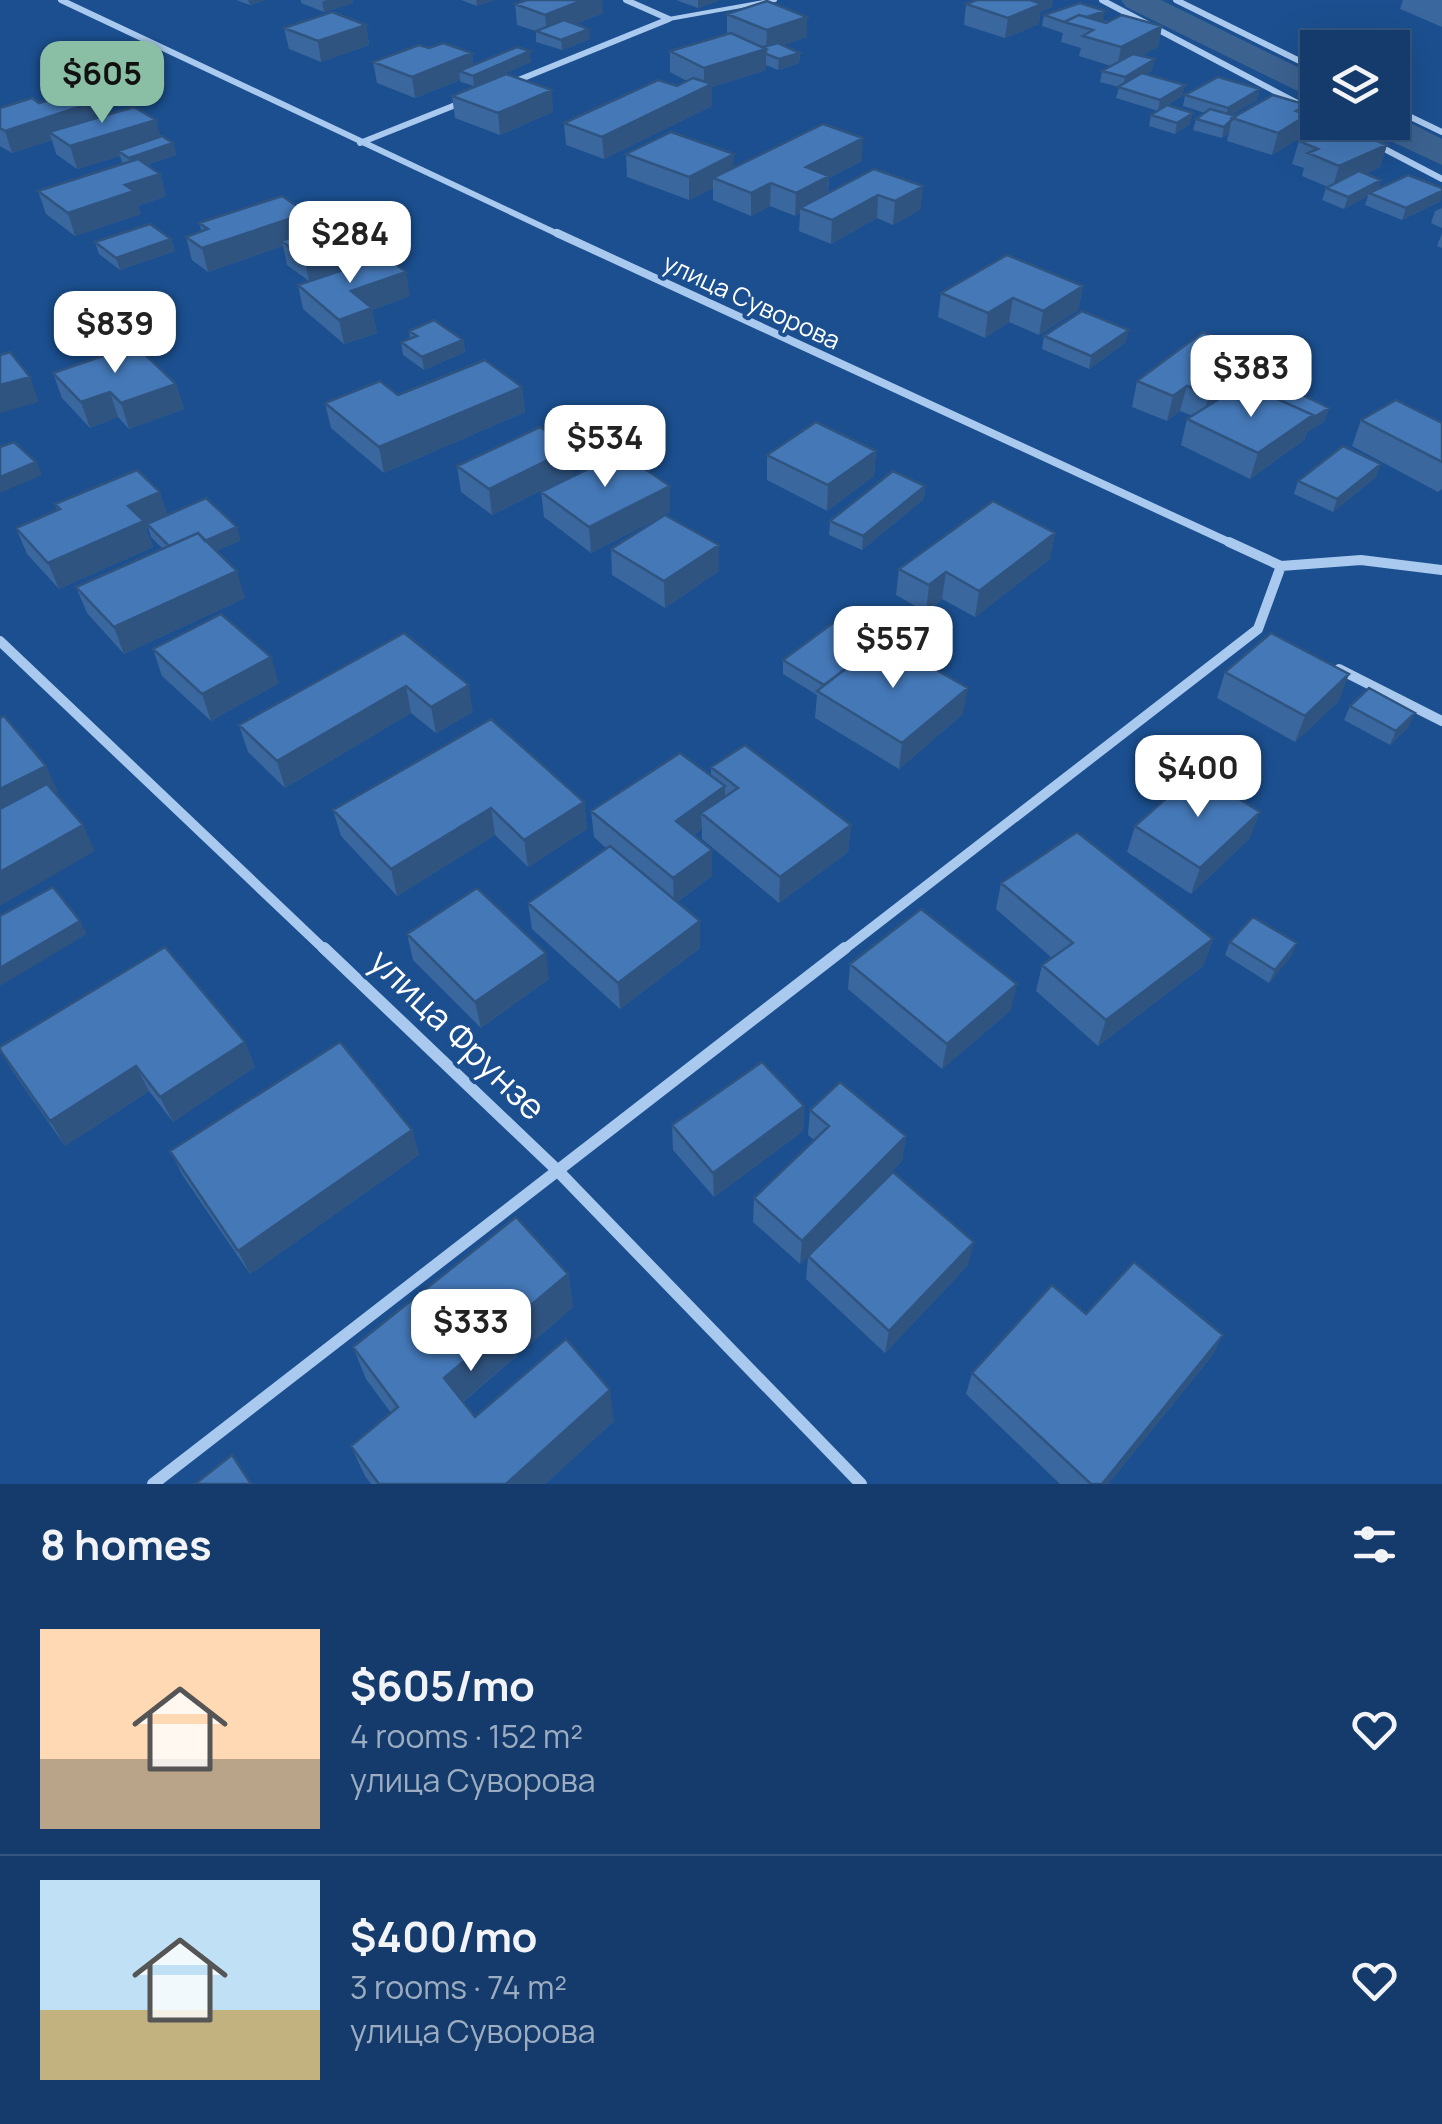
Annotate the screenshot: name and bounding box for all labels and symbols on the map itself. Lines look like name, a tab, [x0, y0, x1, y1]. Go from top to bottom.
pin: $605	[43, 41, 161, 126]
pin: $284	[291, 201, 409, 286]
street label: улица Суворова	[658, 245, 846, 357]
pin: $839	[56, 291, 174, 376]
pin: $383	[1192, 335, 1310, 420]
pin: $534	[546, 405, 664, 490]
pin: $557	[834, 606, 952, 691]
pin: $400	[1139, 735, 1257, 820]
street label: улица Фрунзе	[359, 938, 557, 1130]
pin: $333	[412, 1289, 530, 1374]

